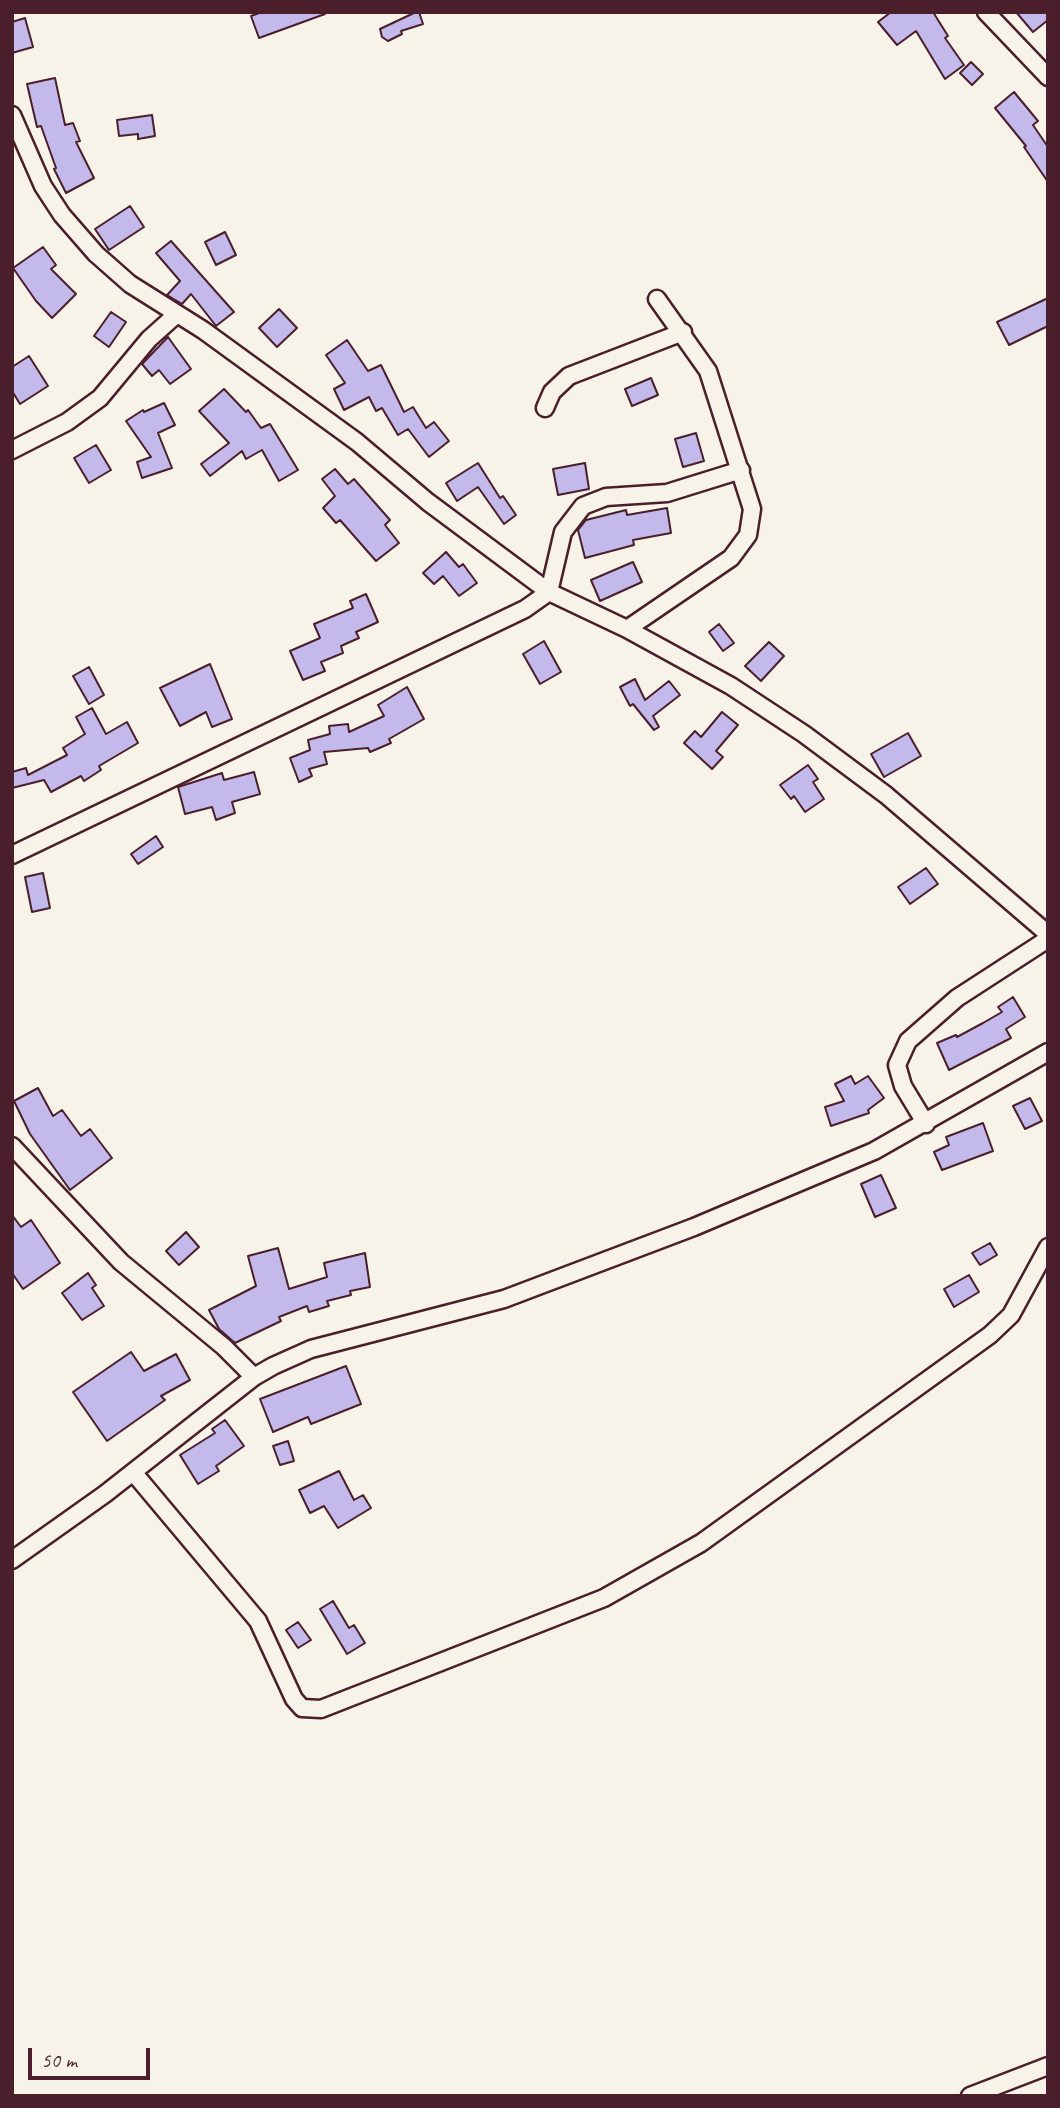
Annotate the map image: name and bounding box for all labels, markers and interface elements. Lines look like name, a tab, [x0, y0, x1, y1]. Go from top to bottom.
scale bar	[32, 2035, 154, 2078]
text: 50 m	[41, 2047, 77, 2073]

